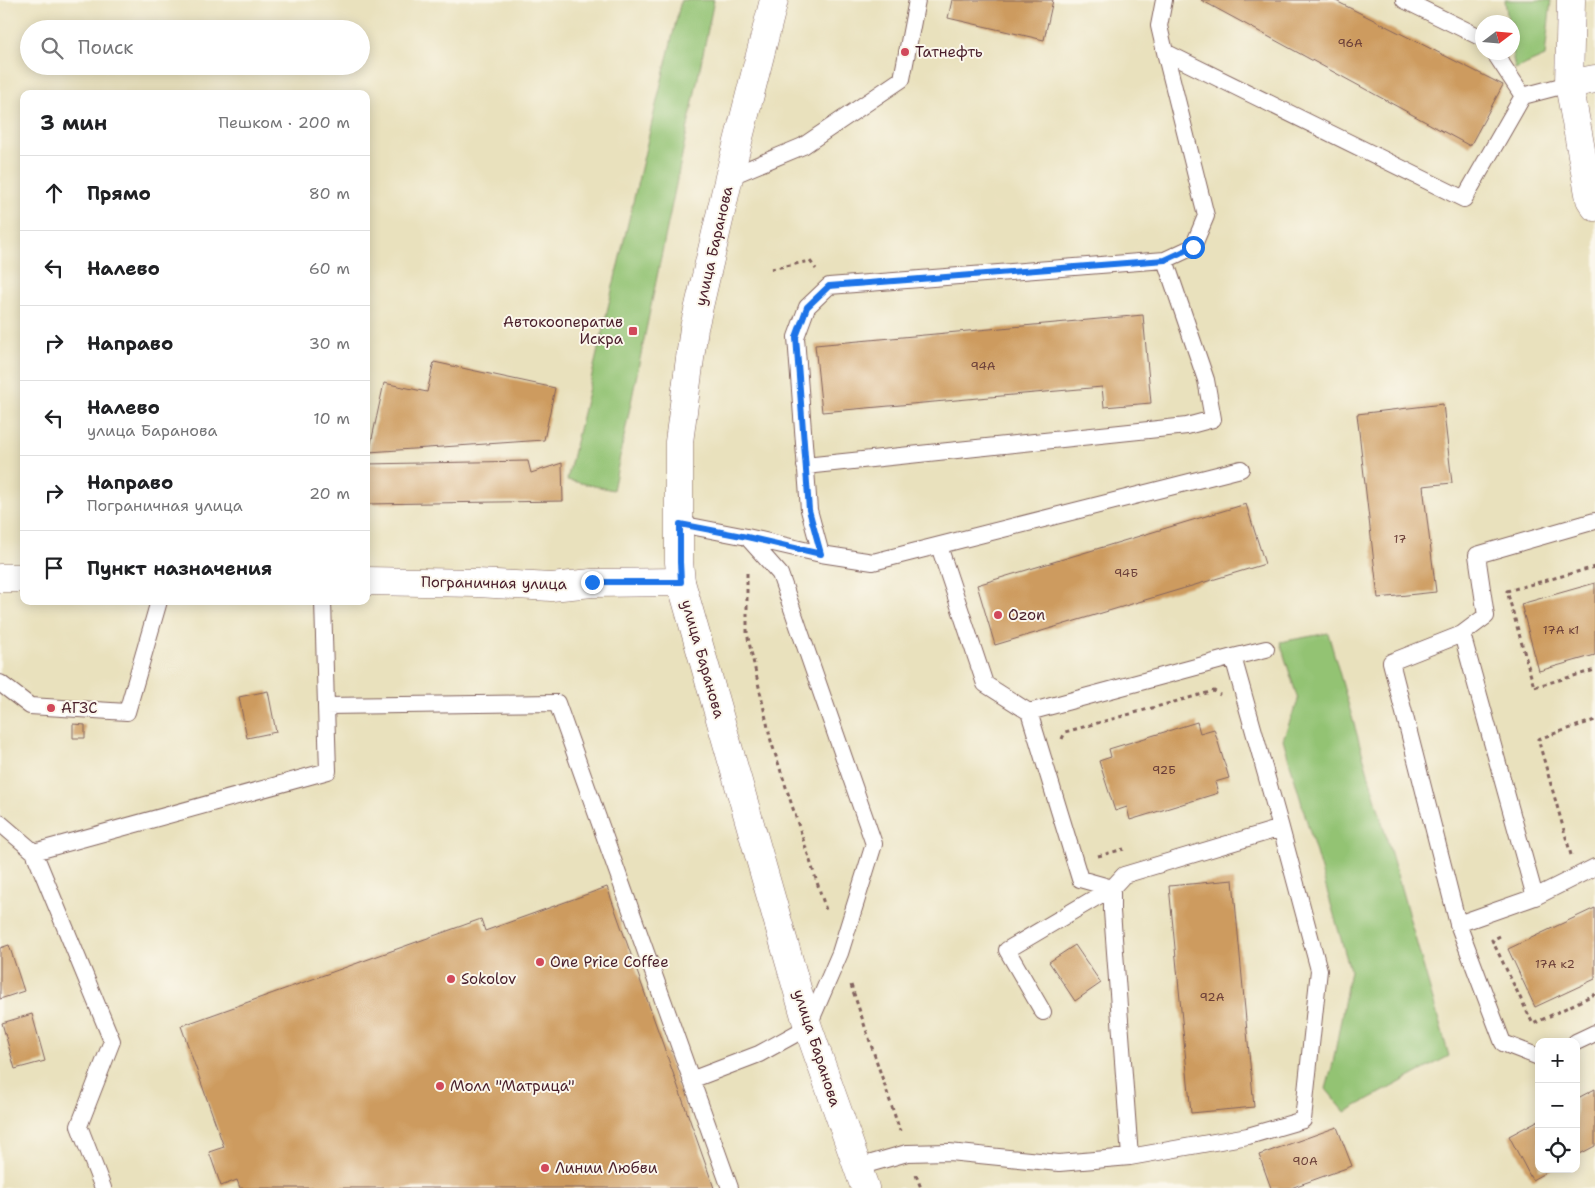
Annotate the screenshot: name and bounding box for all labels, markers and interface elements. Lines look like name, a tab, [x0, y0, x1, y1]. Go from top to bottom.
north arrow	[1475, 15, 1520, 60]
search box	[20, 20, 370, 75]
icon: search	[38, 34, 66, 62]
text: Поиск	[78, 35, 133, 60]
house number: 96А	[1337, 35, 1363, 51]
place label: Татнефть	[915, 42, 983, 62]
marker: Татнефть	[899, 46, 911, 58]
text: 3 мин	[40, 109, 107, 137]
text: Пешком · 200 m	[219, 112, 350, 133]
icon: ahead	[40, 179, 68, 207]
text: Прямо	[87, 181, 151, 206]
text: 80 m	[309, 183, 350, 204]
street label: улица Баранова	[690, 184, 738, 308]
route start	[1182, 236, 1205, 259]
icon: left	[40, 254, 68, 282]
text: Налево	[87, 256, 160, 281]
text: 60 m	[309, 258, 350, 279]
place label: Автокооператив Искра	[503, 312, 624, 349]
marker: Автокооператив Искра	[627, 325, 639, 337]
icon: right	[40, 329, 68, 357]
text: Направо	[87, 331, 173, 356]
text: 30 m	[309, 333, 350, 354]
house number: 94А	[970, 358, 996, 374]
text: Налево	[87, 395, 160, 420]
icon: left	[40, 404, 68, 432]
text: 10 m	[313, 408, 350, 429]
text: улица Баранова	[87, 420, 217, 441]
text: Направо	[87, 470, 173, 495]
icon: right	[40, 479, 68, 507]
text: 20 m	[309, 483, 350, 504]
text: Пограничная улица	[87, 495, 243, 516]
house number: 17	[1394, 531, 1406, 547]
icon: arrive	[40, 554, 68, 582]
text: Пункт назначения	[87, 556, 272, 581]
house number: 94Б	[1114, 565, 1138, 581]
route end	[581, 571, 604, 594]
street label: Пограничная улица	[421, 572, 568, 594]
street label: улица Баранова	[677, 597, 730, 721]
place label: Ozon	[1008, 605, 1045, 625]
marker: Ozon	[992, 609, 1004, 621]
house number: 17А к1	[1543, 622, 1579, 638]
place label: АГЗС	[61, 698, 98, 718]
marker: АГЗС	[45, 702, 57, 714]
house number: 92Б	[1152, 762, 1176, 778]
place label: One Price Coffee	[550, 952, 669, 972]
marker: One Price Coffee	[534, 956, 546, 968]
house number: 17А к2	[1535, 956, 1575, 972]
place label: Sokolov	[461, 969, 516, 989]
marker: Sokolov	[445, 973, 457, 985]
street label: улица Баранова	[789, 987, 846, 1110]
house number: 92А	[1200, 989, 1225, 1005]
map controls	[1535, 1038, 1580, 1173]
button: +	[1535, 1038, 1580, 1083]
place label: Молл "Матрица"	[450, 1076, 575, 1096]
marker: Молл "Матрица"	[434, 1080, 446, 1092]
button: −	[1535, 1083, 1580, 1128]
button: locate	[1535, 1128, 1580, 1173]
house number: 90А	[1292, 1153, 1318, 1169]
place label: Линии Любви	[555, 1158, 658, 1178]
marker: Линии Любви	[539, 1162, 551, 1174]

